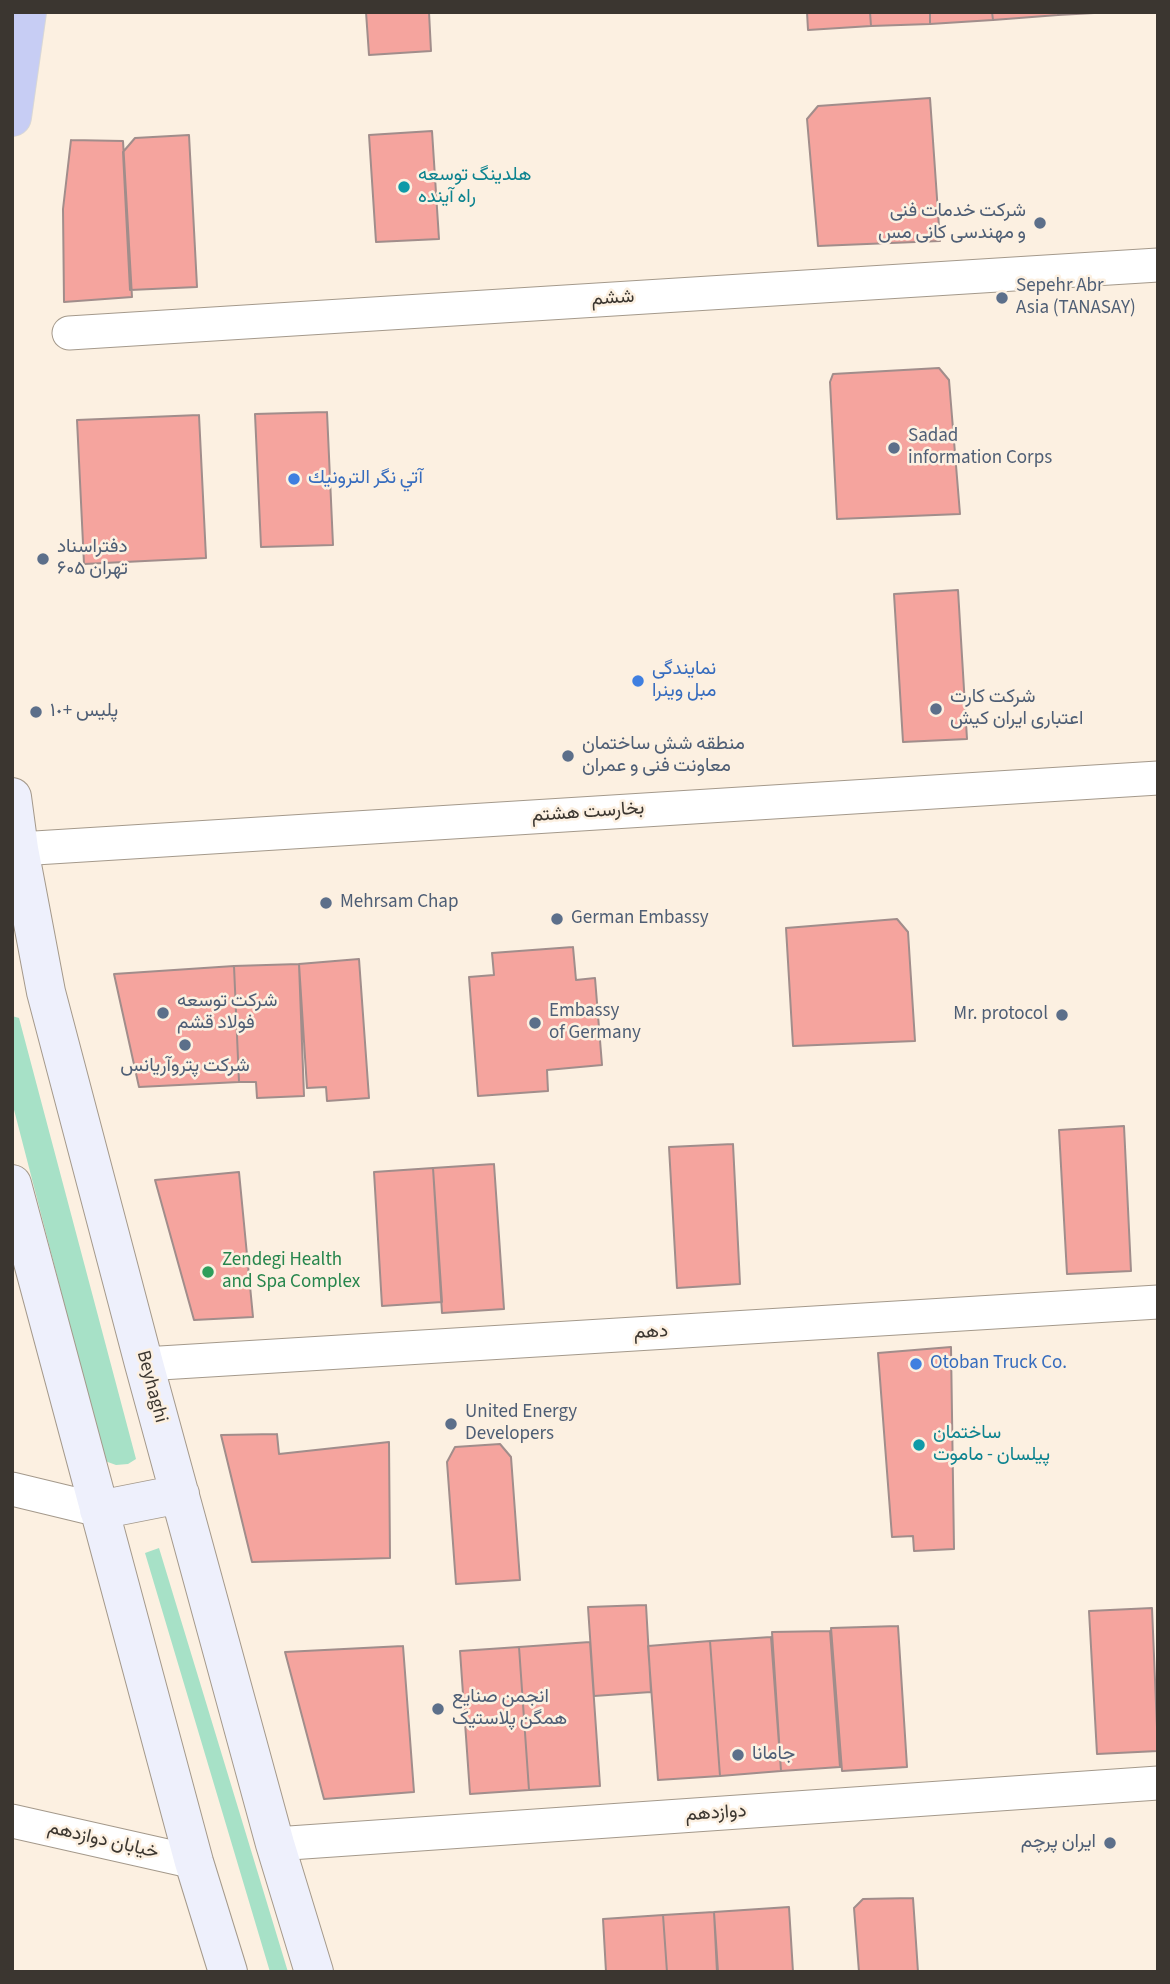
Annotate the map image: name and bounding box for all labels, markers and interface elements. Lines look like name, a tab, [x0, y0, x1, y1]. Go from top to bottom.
place label: هلدینگ توسعه راه آینده	[418, 165, 531, 209]
marker: هلدینگ توسعه راه آینده	[396, 179, 412, 195]
place label: شرکت خدمات فنی و مهندسی کانی مس	[878, 201, 1026, 245]
marker: شرکت خدمات فنی و مهندسی کانی مس	[1032, 215, 1048, 231]
place label: Sepehr Abr Asia (TANASAY)	[1016, 276, 1136, 320]
street label: ششم	[591, 286, 635, 312]
marker: Sepehr Abr Asia (TANASAY)	[994, 290, 1010, 306]
place label: Sadad information Corps	[908, 426, 1052, 470]
marker: Sadad information Corps	[886, 440, 902, 456]
place label: آتي نگر الترونيك	[308, 468, 423, 490]
marker: آتي نگر الترونيك	[286, 471, 302, 487]
place label: دفتراسناد ۶۰۵ تهران	[57, 537, 128, 581]
marker: دفتراسناد ۶۰۵ تهران	[35, 551, 51, 567]
place label: نمایندگی مبل وینرا	[652, 659, 716, 703]
marker: نمایندگی مبل وینرا	[630, 673, 646, 689]
place label: شرکت کارت اعتباری ایران کیش	[950, 687, 1083, 731]
place label: پلیس +۱٠	[50, 701, 118, 723]
marker: شرکت کارت اعتباری ایران کیش	[928, 701, 944, 717]
marker: پلیس +۱٠	[28, 704, 44, 720]
place label: منطقه شش ساختمان معاونت فنی و عمران	[582, 734, 745, 778]
marker: منطقه شش ساختمان معاونت فنی و عمران	[560, 748, 576, 764]
street label: بخارست هشتم	[531, 798, 645, 828]
place label: Mehrsam Chap	[340, 892, 458, 914]
marker: Mehrsam Chap	[318, 895, 334, 911]
place label: German Embassy	[571, 908, 709, 930]
marker: German Embassy	[549, 911, 565, 927]
place label: شرکت توسعه فولاد قشم	[177, 991, 277, 1035]
place label: Embassy of Germany	[549, 1001, 641, 1045]
place label: Mr. protocol	[953, 1004, 1048, 1026]
marker: شرکت توسعه فولاد قشم	[155, 1005, 171, 1021]
marker: Mr. protocol	[1054, 1007, 1070, 1023]
marker: Embassy of Germany	[527, 1015, 543, 1031]
marker: شرکت پتروآریانس	[177, 1037, 193, 1053]
place label: شرکت پتروآریانس	[120, 1056, 250, 1078]
place label: Zendegi Health and Spa Complex	[222, 1250, 360, 1294]
marker: Zendegi Health and Spa Complex	[200, 1264, 216, 1280]
street label: دهم	[633, 1321, 669, 1345]
street label: Beyhaghi	[130, 1348, 172, 1426]
place label: Otoban Truck Co.	[930, 1353, 1067, 1375]
marker: Otoban Truck Co.	[908, 1356, 924, 1372]
place label: United Energy Developers	[465, 1402, 577, 1446]
marker: United Energy Developers	[443, 1416, 459, 1432]
place label: ساختمان پیلسان - ماموت	[933, 1423, 1050, 1467]
marker: ساختمان پیلسان - ماموت	[911, 1437, 927, 1453]
place label: انجمن صنایع همگن پلاستیک	[452, 1687, 567, 1731]
marker: انجمن صنایع همگن پلاستیک	[430, 1701, 446, 1717]
place label: جامانا	[752, 1744, 795, 1766]
marker: جامانا	[730, 1747, 746, 1763]
street label: دوازدهم	[685, 1800, 747, 1828]
street label: خیابان دوازدهم	[45, 1817, 161, 1865]
place label: ایران پرچم	[1021, 1832, 1096, 1854]
marker: ایران پرچم	[1102, 1835, 1118, 1851]

